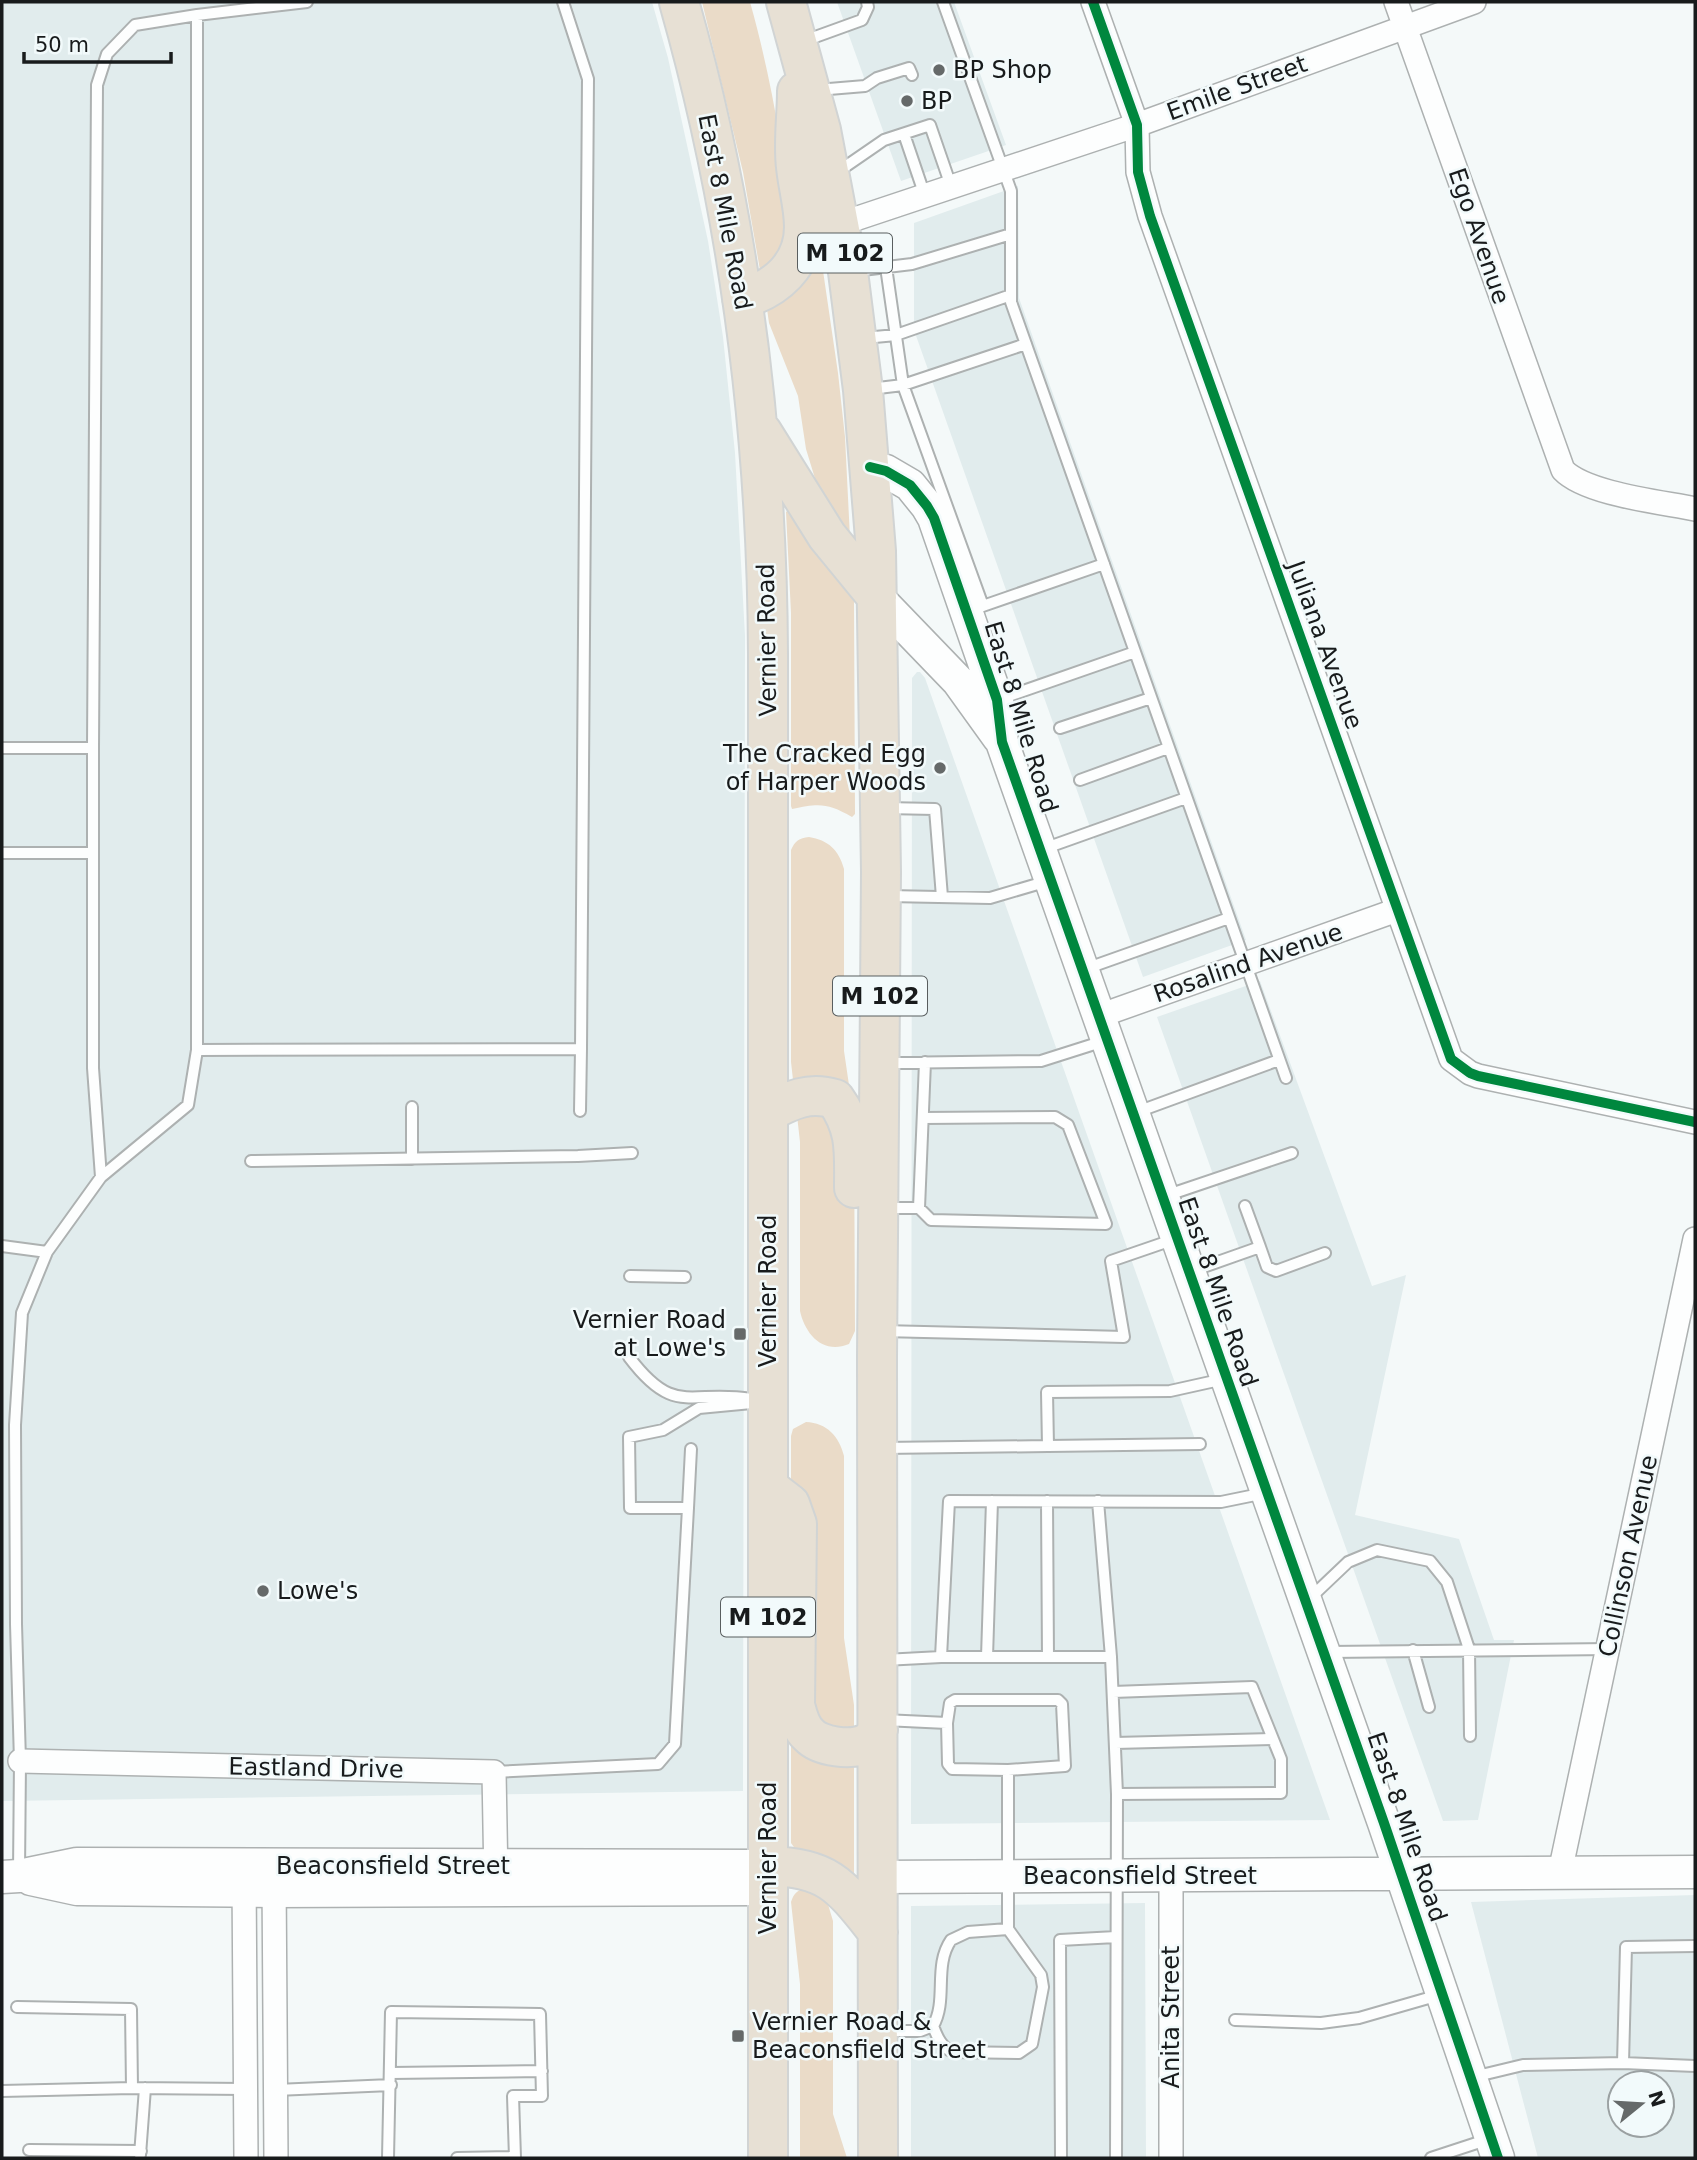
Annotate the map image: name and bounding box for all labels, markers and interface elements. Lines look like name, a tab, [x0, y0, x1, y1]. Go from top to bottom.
scale bar	[24, 21, 172, 65]
text: 50 m	[35, 33, 89, 57]
street label: Emile Street	[1163, 50, 1311, 126]
place label: BP Shop	[953, 56, 1052, 84]
marker: BP Shop	[931, 62, 947, 78]
place label: BP	[921, 87, 952, 115]
marker: BP	[899, 93, 915, 109]
street label: East 8 Mile Road	[692, 112, 758, 312]
street label: Ego Avenue	[1443, 164, 1515, 308]
road number: M 102	[798, 234, 892, 272]
street label: Juliana Avenue	[1281, 555, 1368, 733]
street label: Vernier Road	[752, 563, 782, 717]
street label: East 8 Mile Road	[979, 618, 1063, 816]
place label: The Cracked Egg of Harper Woods	[722, 740, 926, 796]
marker: The Cracked Egg of Harper Woods	[932, 760, 948, 776]
street label: Rosalind Avenue	[1150, 918, 1346, 1008]
road number: M 102	[833, 976, 927, 1015]
street label: East 8 Mile Road	[1172, 1193, 1264, 1391]
street label: Vernier Road	[754, 1214, 782, 1368]
place label: Vernier Road at Lowe's	[573, 1306, 726, 1362]
marker: Vernier Road at Lowe's	[732, 1326, 748, 1342]
street label: Collinson Avenue	[1593, 1452, 1663, 1660]
place label: Lowe's	[277, 1577, 358, 1605]
marker: Lowe's	[255, 1583, 271, 1599]
road number: M 102	[721, 1598, 815, 1636]
street label: East 8 Mile Road	[1361, 1728, 1453, 1926]
street label: Eastland Drive	[228, 1752, 404, 1784]
street label: Vernier Road	[754, 1781, 782, 1935]
street label: Beaconsfield Street	[276, 1852, 510, 1880]
street label: Beaconsfield Street	[1023, 1862, 1257, 1890]
street label: Anita Street	[1157, 1946, 1185, 2088]
place label: Vernier Road & Beaconsfield Street	[752, 2008, 986, 2064]
marker: Vernier Road & Beaconsfield Street	[730, 2028, 746, 2044]
north arrow	[1606, 2069, 1676, 2139]
text: N	[1644, 2088, 1670, 2110]

